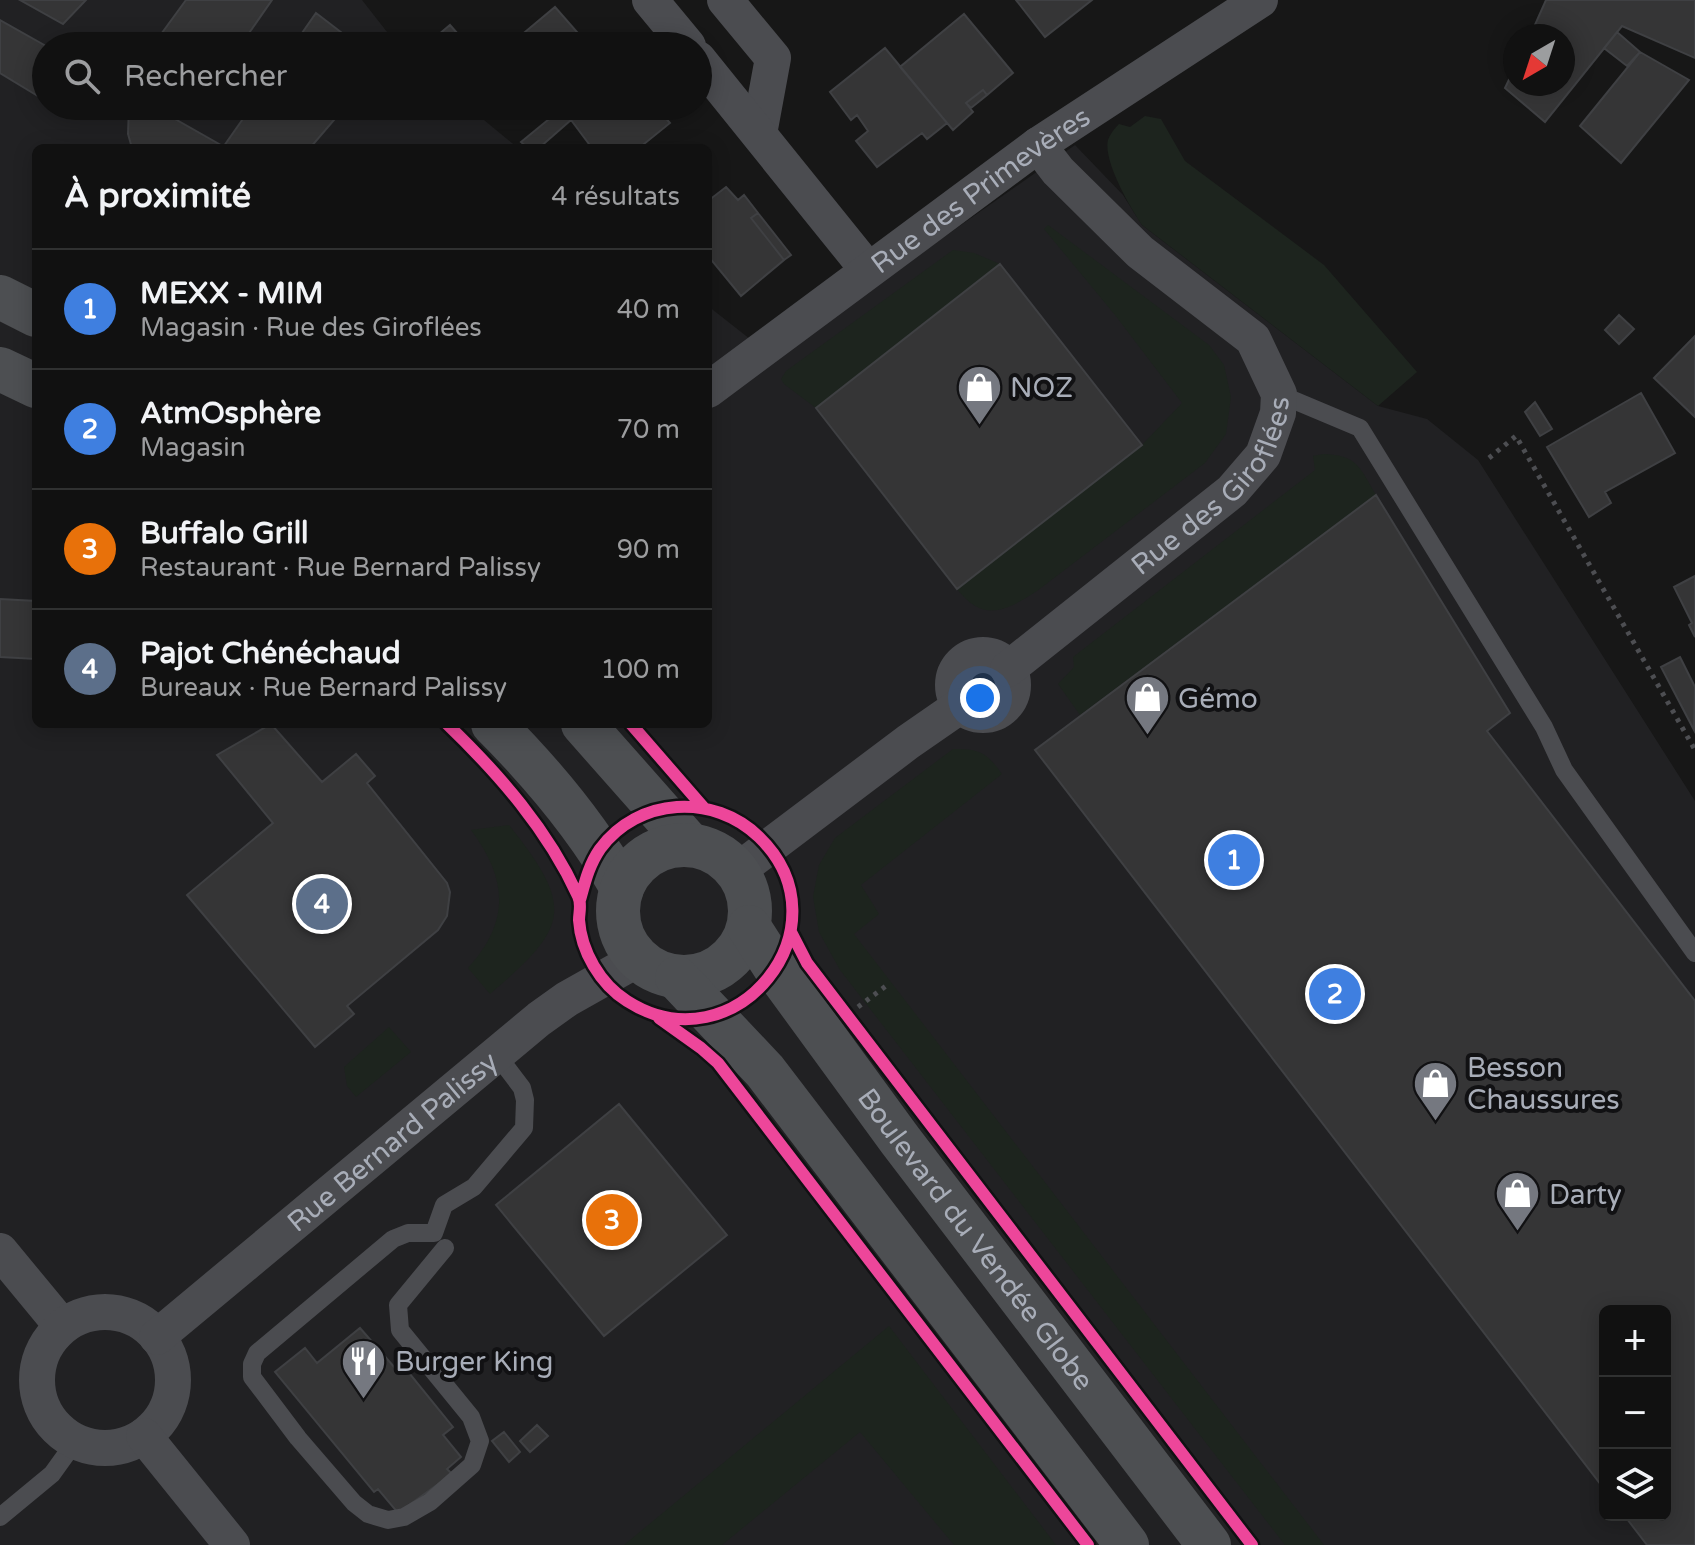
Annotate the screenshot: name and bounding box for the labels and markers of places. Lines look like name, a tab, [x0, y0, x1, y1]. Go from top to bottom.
shop icon: NOZ	[955, 363, 1003, 426]
place label: NOZ	[1010, 371, 1073, 405]
shop icon: Gémo	[1123, 674, 1171, 737]
place label: Gémo	[1178, 682, 1258, 716]
pin: 1	[1208, 830, 1260, 890]
pin: 4	[296, 874, 348, 934]
pin: 2	[1309, 964, 1361, 1024]
place label: Besson Chaussures	[1467, 1051, 1620, 1117]
shop icon: Besson Chaussures	[1412, 1059, 1460, 1122]
shop icon: Darty	[1494, 1170, 1542, 1233]
place label: Darty	[1549, 1178, 1622, 1212]
pin: 3	[586, 1190, 638, 1250]
restaurant icon: Burger King	[340, 1337, 388, 1400]
place label: Burger King	[395, 1345, 554, 1379]

